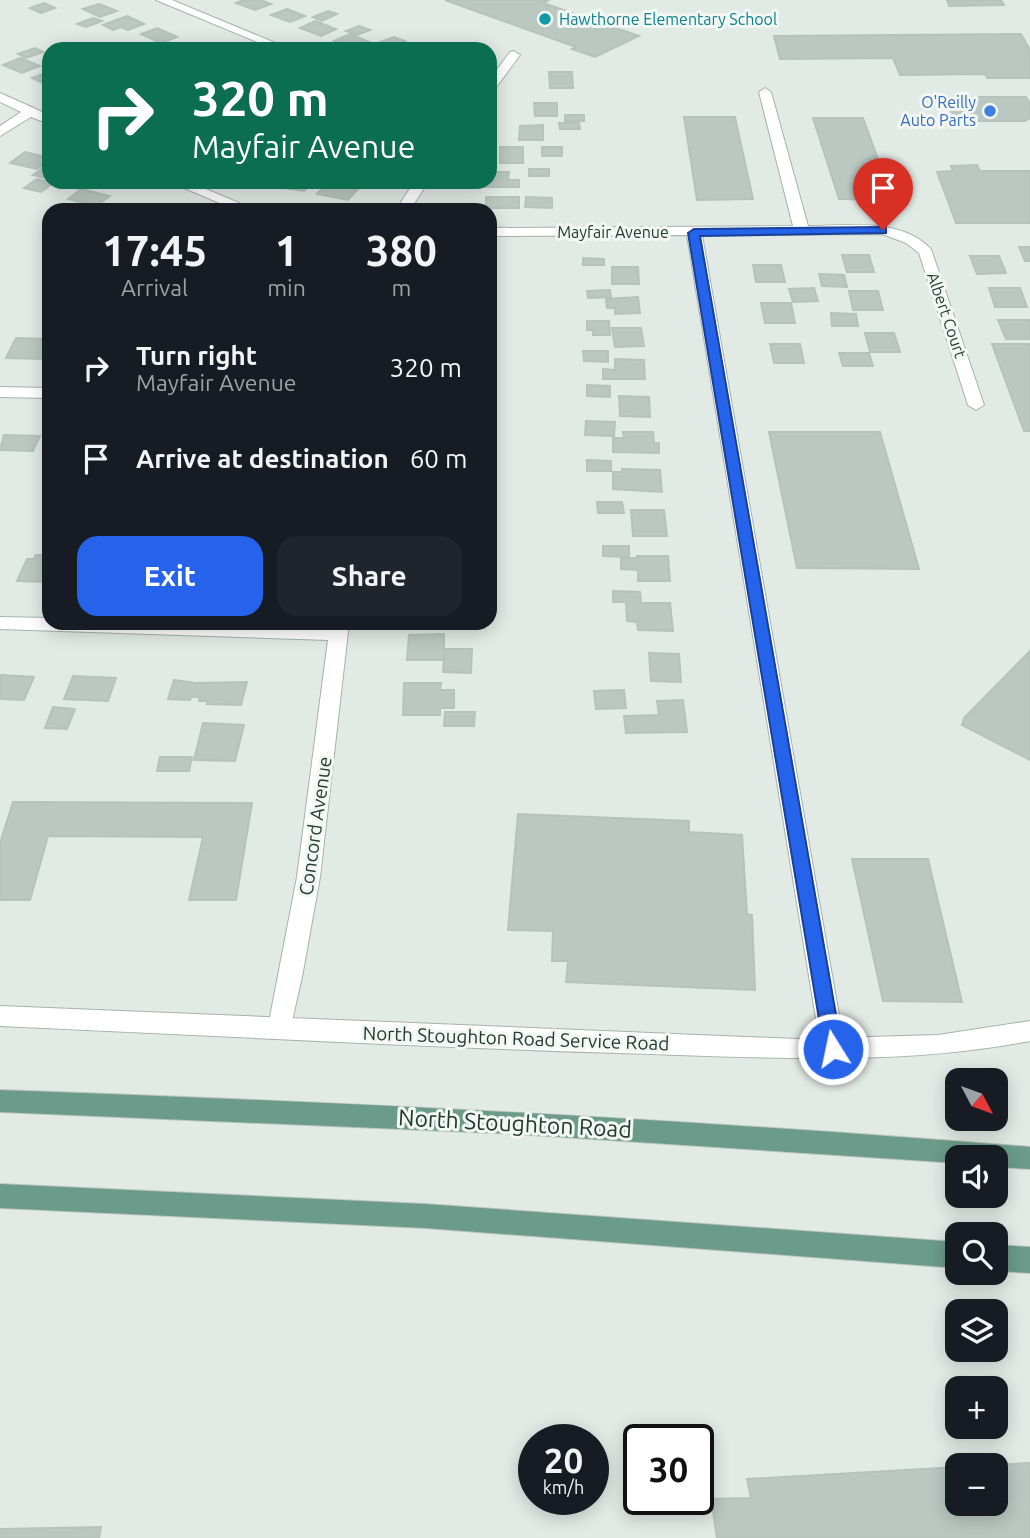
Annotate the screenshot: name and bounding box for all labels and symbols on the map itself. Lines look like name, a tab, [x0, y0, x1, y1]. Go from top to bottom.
place label: Hawthorne Elementary School	[559, 10, 777, 28]
marker: Hawthorne Elementary School	[537, 11, 553, 27]
place label: O'Reilly Auto Parts	[900, 93, 976, 129]
marker: O'Reilly Auto Parts	[982, 103, 998, 119]
pin	[853, 158, 913, 230]
street label: Mayfair Avenue	[557, 223, 669, 241]
street label: Albert Court	[924, 270, 970, 361]
street label: Concord Avenue	[294, 755, 336, 897]
position arrow	[796, 1012, 870, 1086]
street label: North Stoughton Road Service Road	[362, 1022, 670, 1054]
north arrow	[945, 1068, 1008, 1130]
street label: North Stoughton Road	[398, 1104, 632, 1142]
speed limit sign: 30	[623, 1424, 714, 1515]

